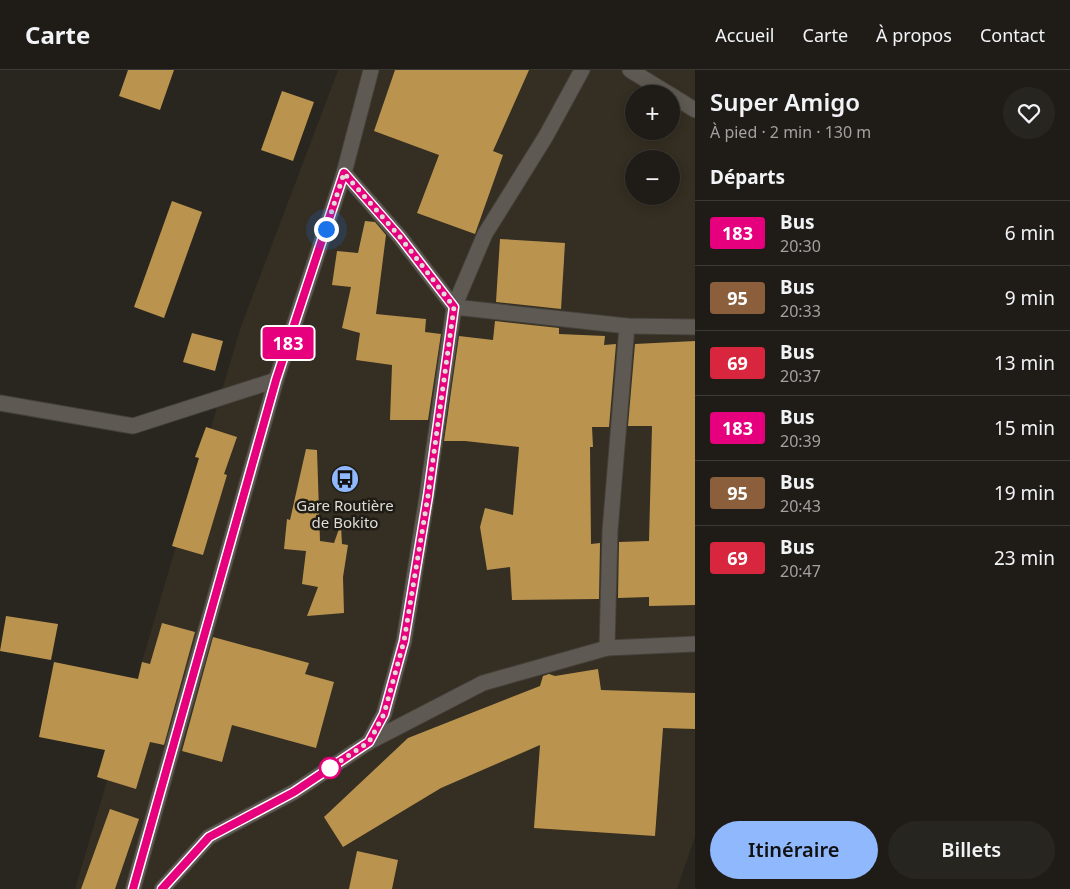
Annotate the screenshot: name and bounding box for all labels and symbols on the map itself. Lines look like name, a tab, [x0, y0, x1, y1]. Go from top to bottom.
your location	[314, 217, 339, 242]
line badge: 183	[259, 327, 317, 359]
bus stop icon: Gare Routière de Bokito	[330, 464, 360, 494]
place label: Gare Routière de Bokito	[296, 495, 394, 532]
unlabelled marker	[319, 757, 341, 779]

